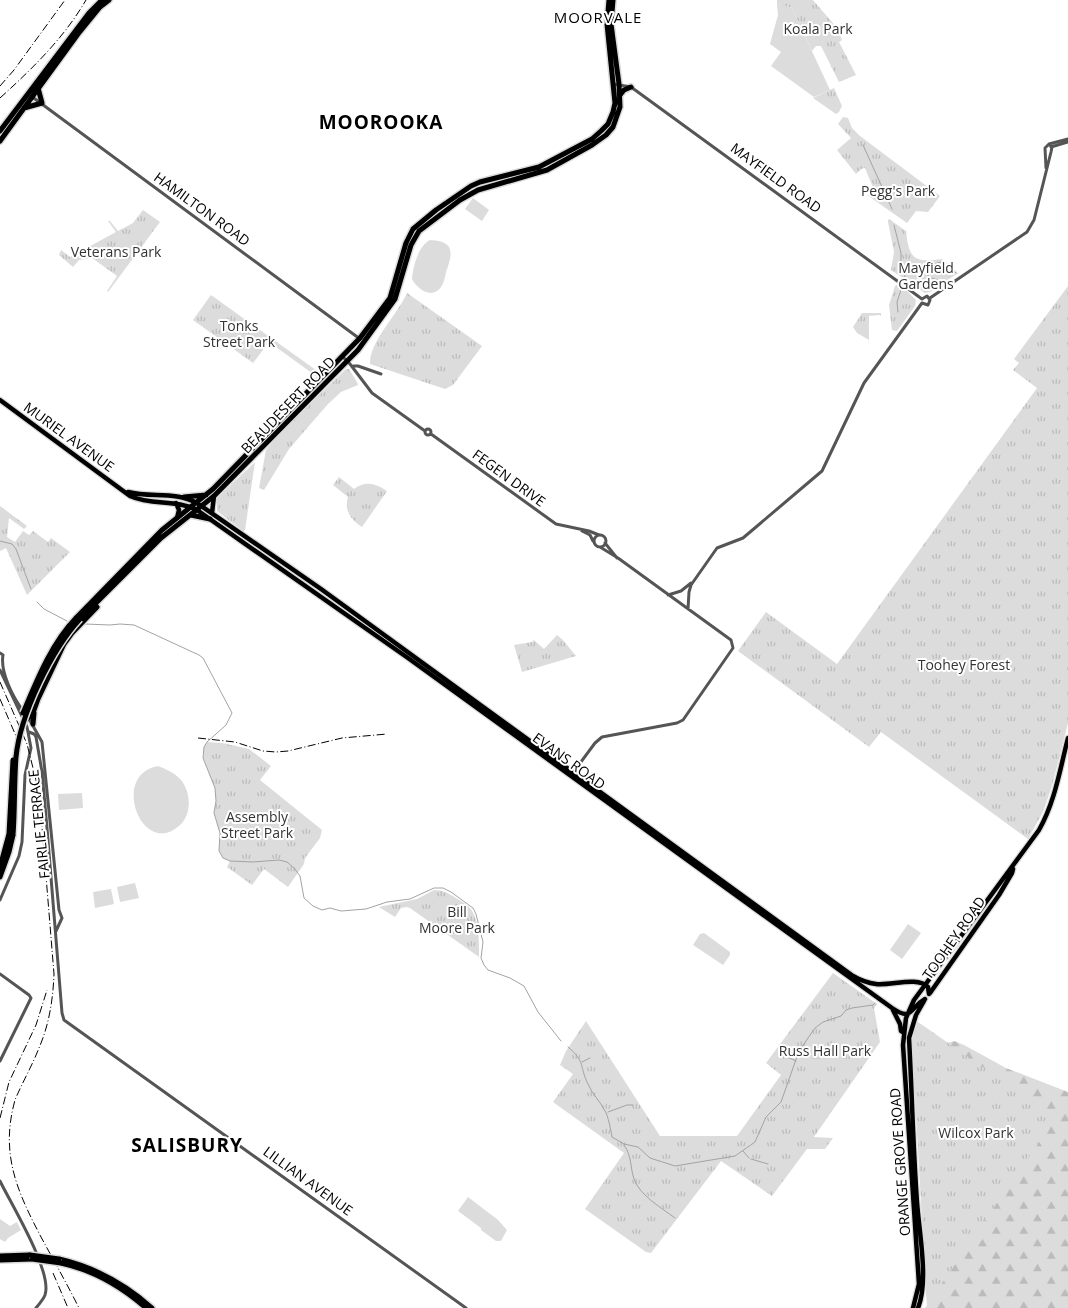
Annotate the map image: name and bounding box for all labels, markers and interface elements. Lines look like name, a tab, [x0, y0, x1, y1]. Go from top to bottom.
district label: MOORVALE	[554, 7, 642, 27]
park label: Koala Park	[783, 19, 853, 38]
district label: MOOROOKA	[319, 109, 443, 135]
street label: MAYFIELD ROAD	[727, 138, 826, 217]
street label: HAMILTON ROAD	[150, 167, 254, 250]
park label: Pegg's Park	[861, 181, 936, 200]
park label: Veterans Park	[71, 242, 162, 261]
park label: Mayfield Gardens	[898, 258, 954, 293]
park label: Tonks Street Park	[203, 316, 276, 351]
street label: BEAUDESERT ROAD	[236, 352, 339, 457]
street label: MURIEL AVENUE	[20, 397, 118, 476]
street label: FEGEN DRIVE	[469, 445, 550, 511]
park label: Toohey Forest	[918, 655, 1010, 674]
street label: EVANS ROAD	[529, 728, 609, 793]
street label: FAIRLIE TERRACE	[23, 769, 54, 879]
park label: Assembly Street Park	[221, 807, 294, 842]
street label: TOOHEY ROAD	[918, 892, 989, 983]
park label: Bill Moore Park	[419, 902, 496, 937]
park label: Russ Hall Park	[779, 1041, 872, 1060]
street label: ORANGE GROVE ROAD	[885, 1087, 914, 1237]
park label: Wilcox Park	[938, 1123, 1014, 1142]
district label: SALISBURY	[131, 1132, 243, 1158]
street label: LILLIAN AVENUE	[260, 1142, 357, 1220]

